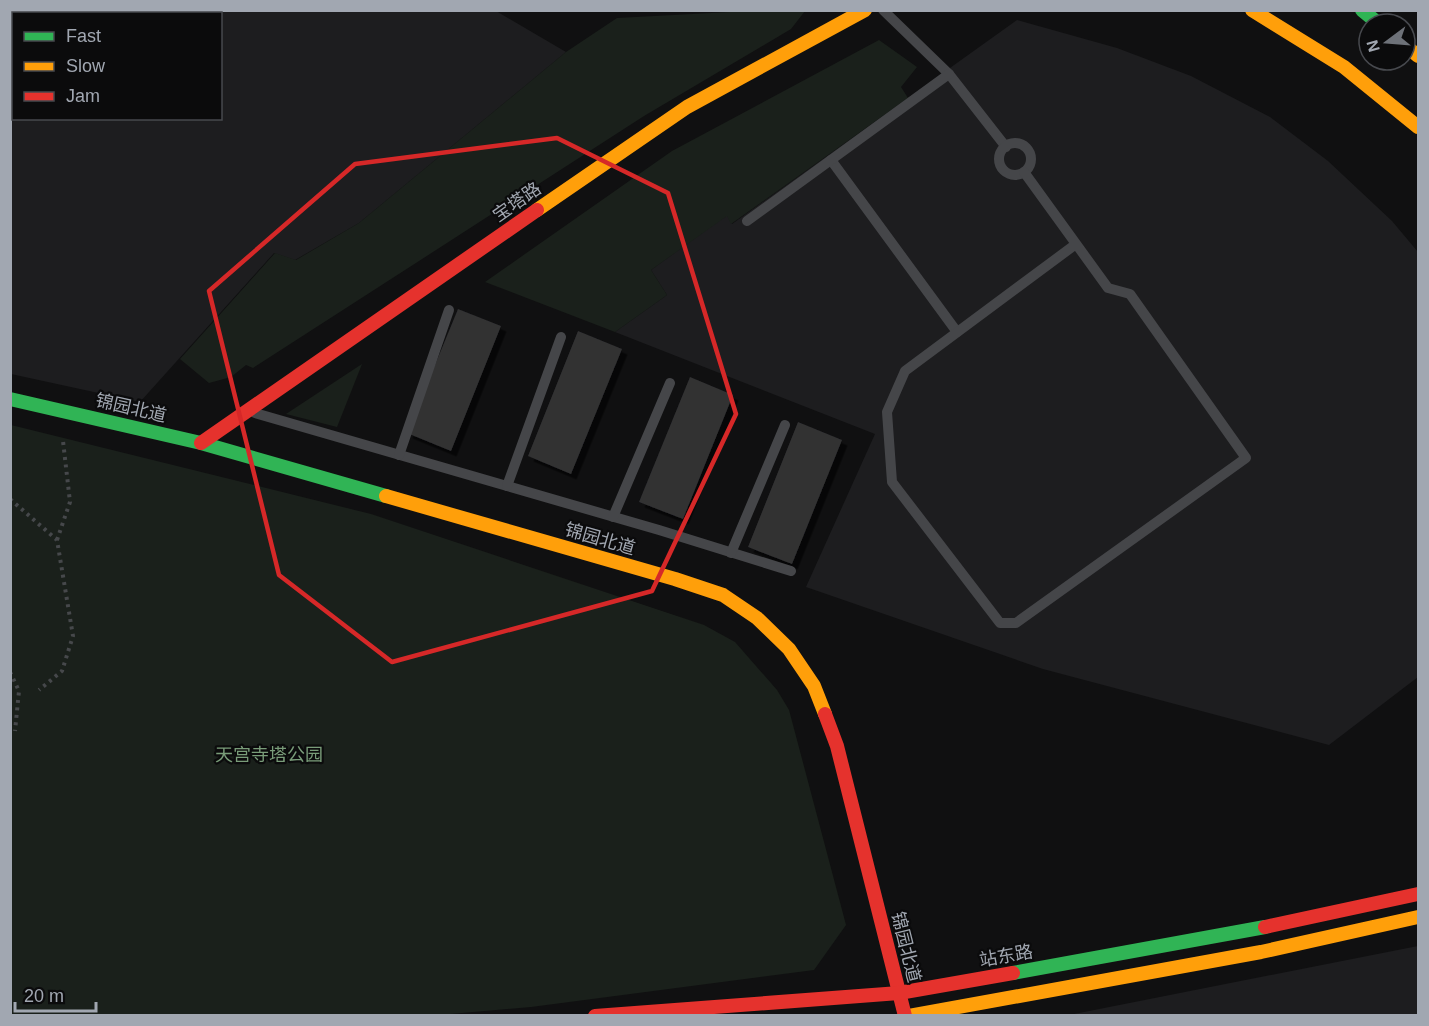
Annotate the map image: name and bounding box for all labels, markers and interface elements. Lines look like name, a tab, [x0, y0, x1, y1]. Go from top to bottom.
legend	[12, 12, 222, 120]
north arrow	[1357, 12, 1417, 72]
text: Fast	[66, 26, 101, 46]
text: N	[1363, 38, 1383, 54]
text: Slow	[66, 56, 106, 76]
text: Jam	[66, 86, 100, 106]
street label: 宝塔路	[489, 178, 545, 226]
street label: 锦园北道	[94, 390, 168, 426]
street label: 锦园北道	[563, 519, 637, 559]
park label: 天宫寺塔公园	[215, 745, 323, 765]
street label: 锦园北道	[888, 910, 924, 984]
street label: 站东路	[978, 941, 1034, 971]
scale bar	[15, 975, 96, 1013]
text: 20 m	[24, 986, 64, 1006]

